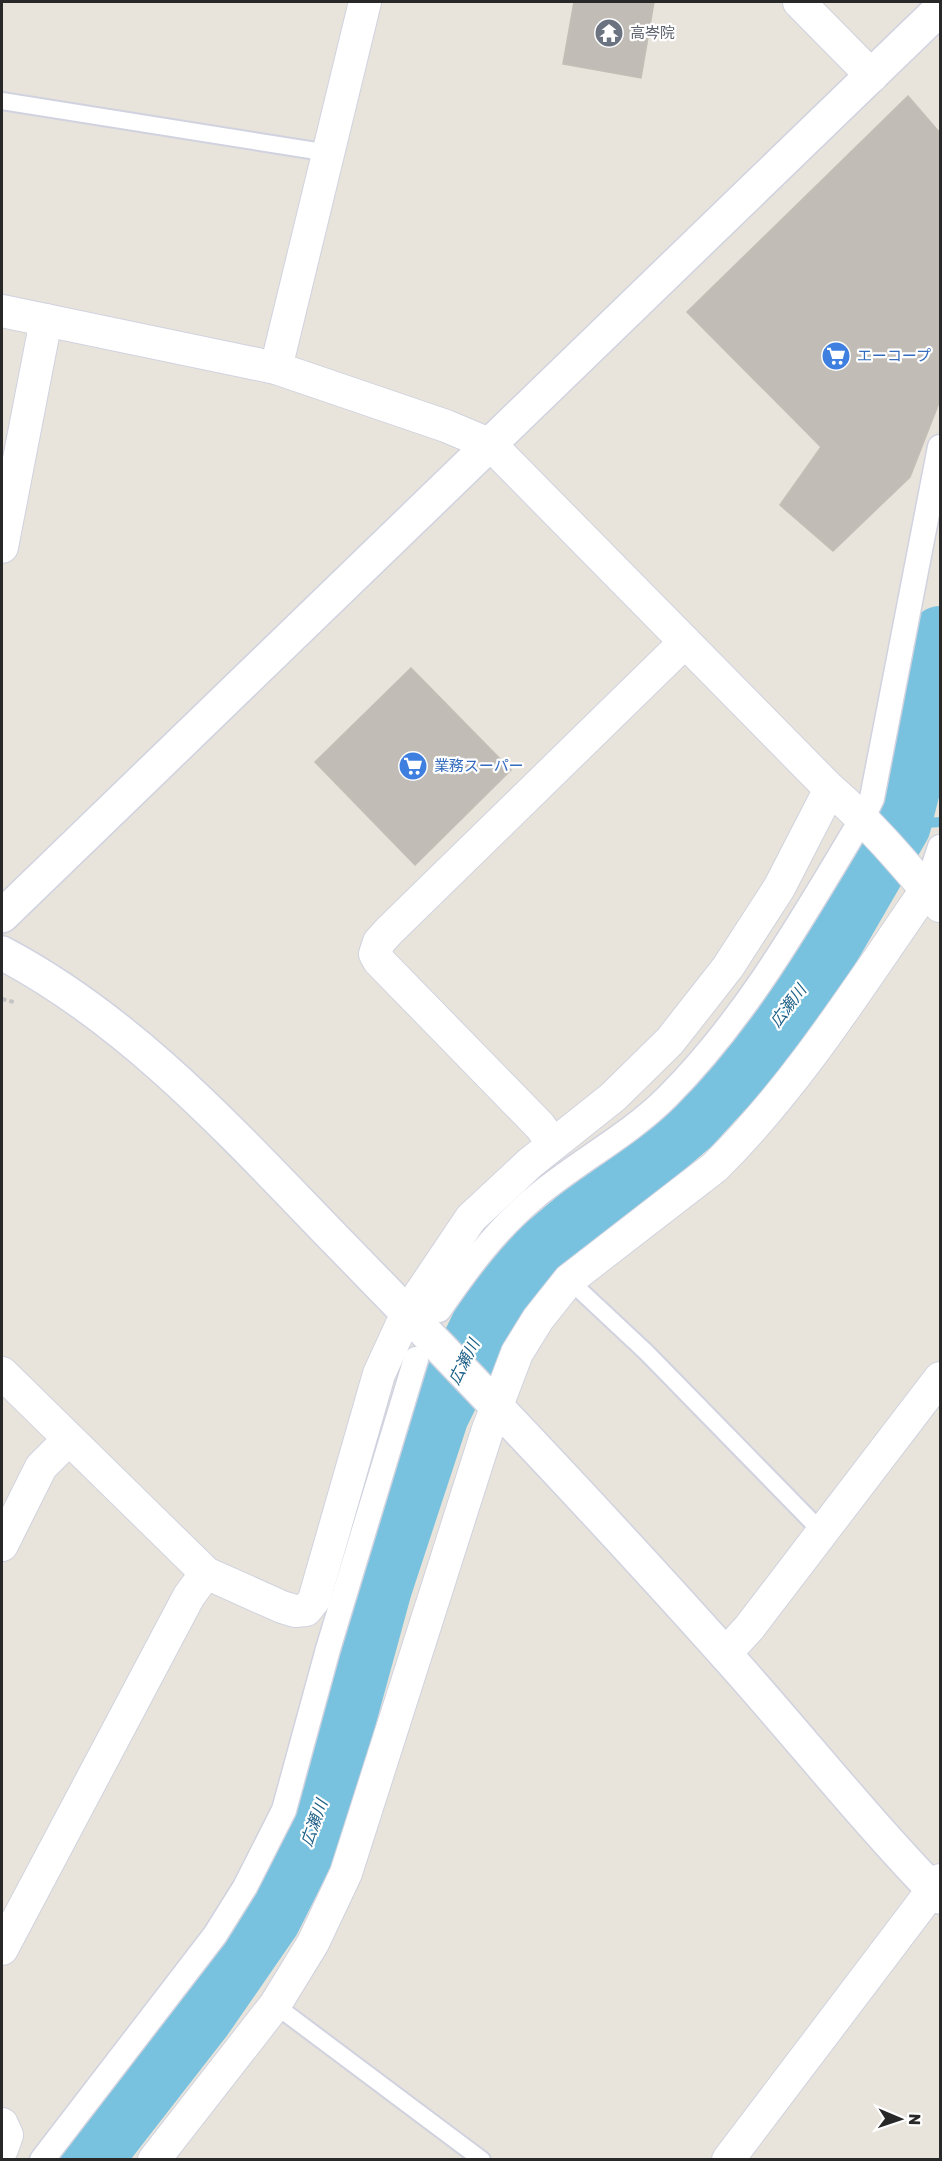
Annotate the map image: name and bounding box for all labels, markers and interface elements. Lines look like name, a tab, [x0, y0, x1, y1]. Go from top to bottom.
temple icon: 高岑院	[593, 17, 625, 49]
place label: 高岑院	[630, 24, 675, 42]
supermarket icon: エーコープ	[820, 340, 852, 372]
place label: エーコープ	[857, 347, 931, 365]
supermarket icon: 業務スーパー	[397, 750, 429, 782]
place label: 業務スーパー	[434, 757, 524, 775]
water label: 広瀬川	[766, 980, 811, 1031]
water label: 広瀬川	[445, 1335, 484, 1388]
water label: 広瀬川	[297, 1795, 332, 1849]
north arrow	[870, 2089, 930, 2149]
text: N	[905, 2113, 924, 2126]

